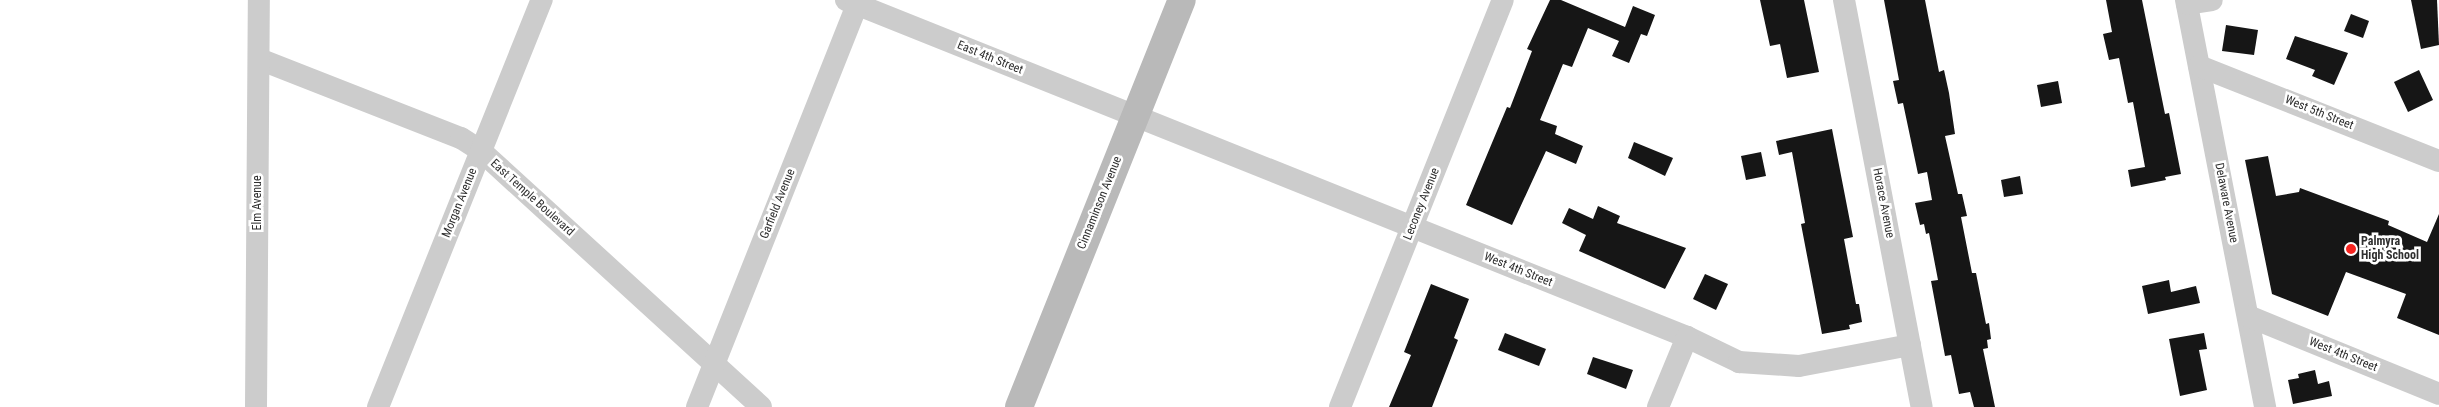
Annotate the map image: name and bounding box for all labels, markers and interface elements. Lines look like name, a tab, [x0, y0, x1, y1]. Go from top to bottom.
street label: East 4th Street	[955, 38, 1025, 78]
street label: West 5th Street	[2283, 93, 2355, 133]
street label: Cinnaminson Avenue	[1075, 154, 1125, 252]
street label: East Temple Boulevard	[487, 157, 577, 239]
street label: Delaware Avenue	[2211, 162, 2241, 244]
street label: Morgan Avenue	[440, 166, 480, 240]
street label: Leconey Avenue	[1401, 166, 1443, 242]
street label: Garfield Avenue	[757, 167, 799, 241]
street label: Horace Avenue	[1869, 167, 1897, 239]
street label: Elm Avenue	[251, 175, 265, 231]
place label: Palmyra High School	[2361, 235, 2419, 263]
marker: Palmyra High School	[2345, 243, 2357, 255]
street label: West 4th Street	[1482, 250, 1554, 290]
street label: West 4th Street	[2307, 335, 2379, 375]

